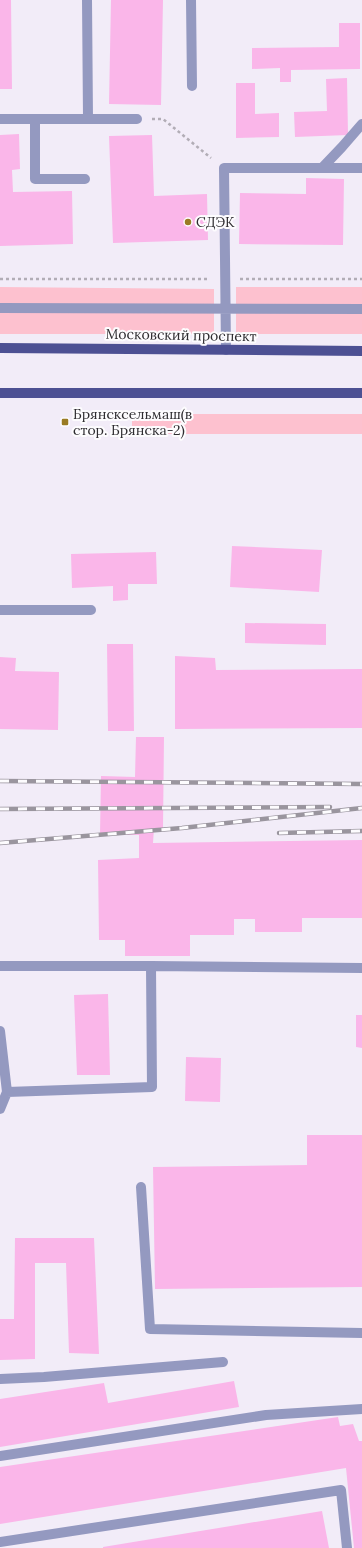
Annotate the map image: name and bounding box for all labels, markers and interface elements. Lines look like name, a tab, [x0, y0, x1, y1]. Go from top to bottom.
place label: СДЭК	[196, 213, 235, 231]
marker: СДЭК	[183, 217, 193, 227]
street label: Московский проспект	[105, 325, 257, 345]
place label: Брянсксельмаш(в стор. Брянска-2)	[73, 405, 192, 439]
marker: Брянсксельмаш(в стор. Брянска-2)	[60, 417, 70, 427]

